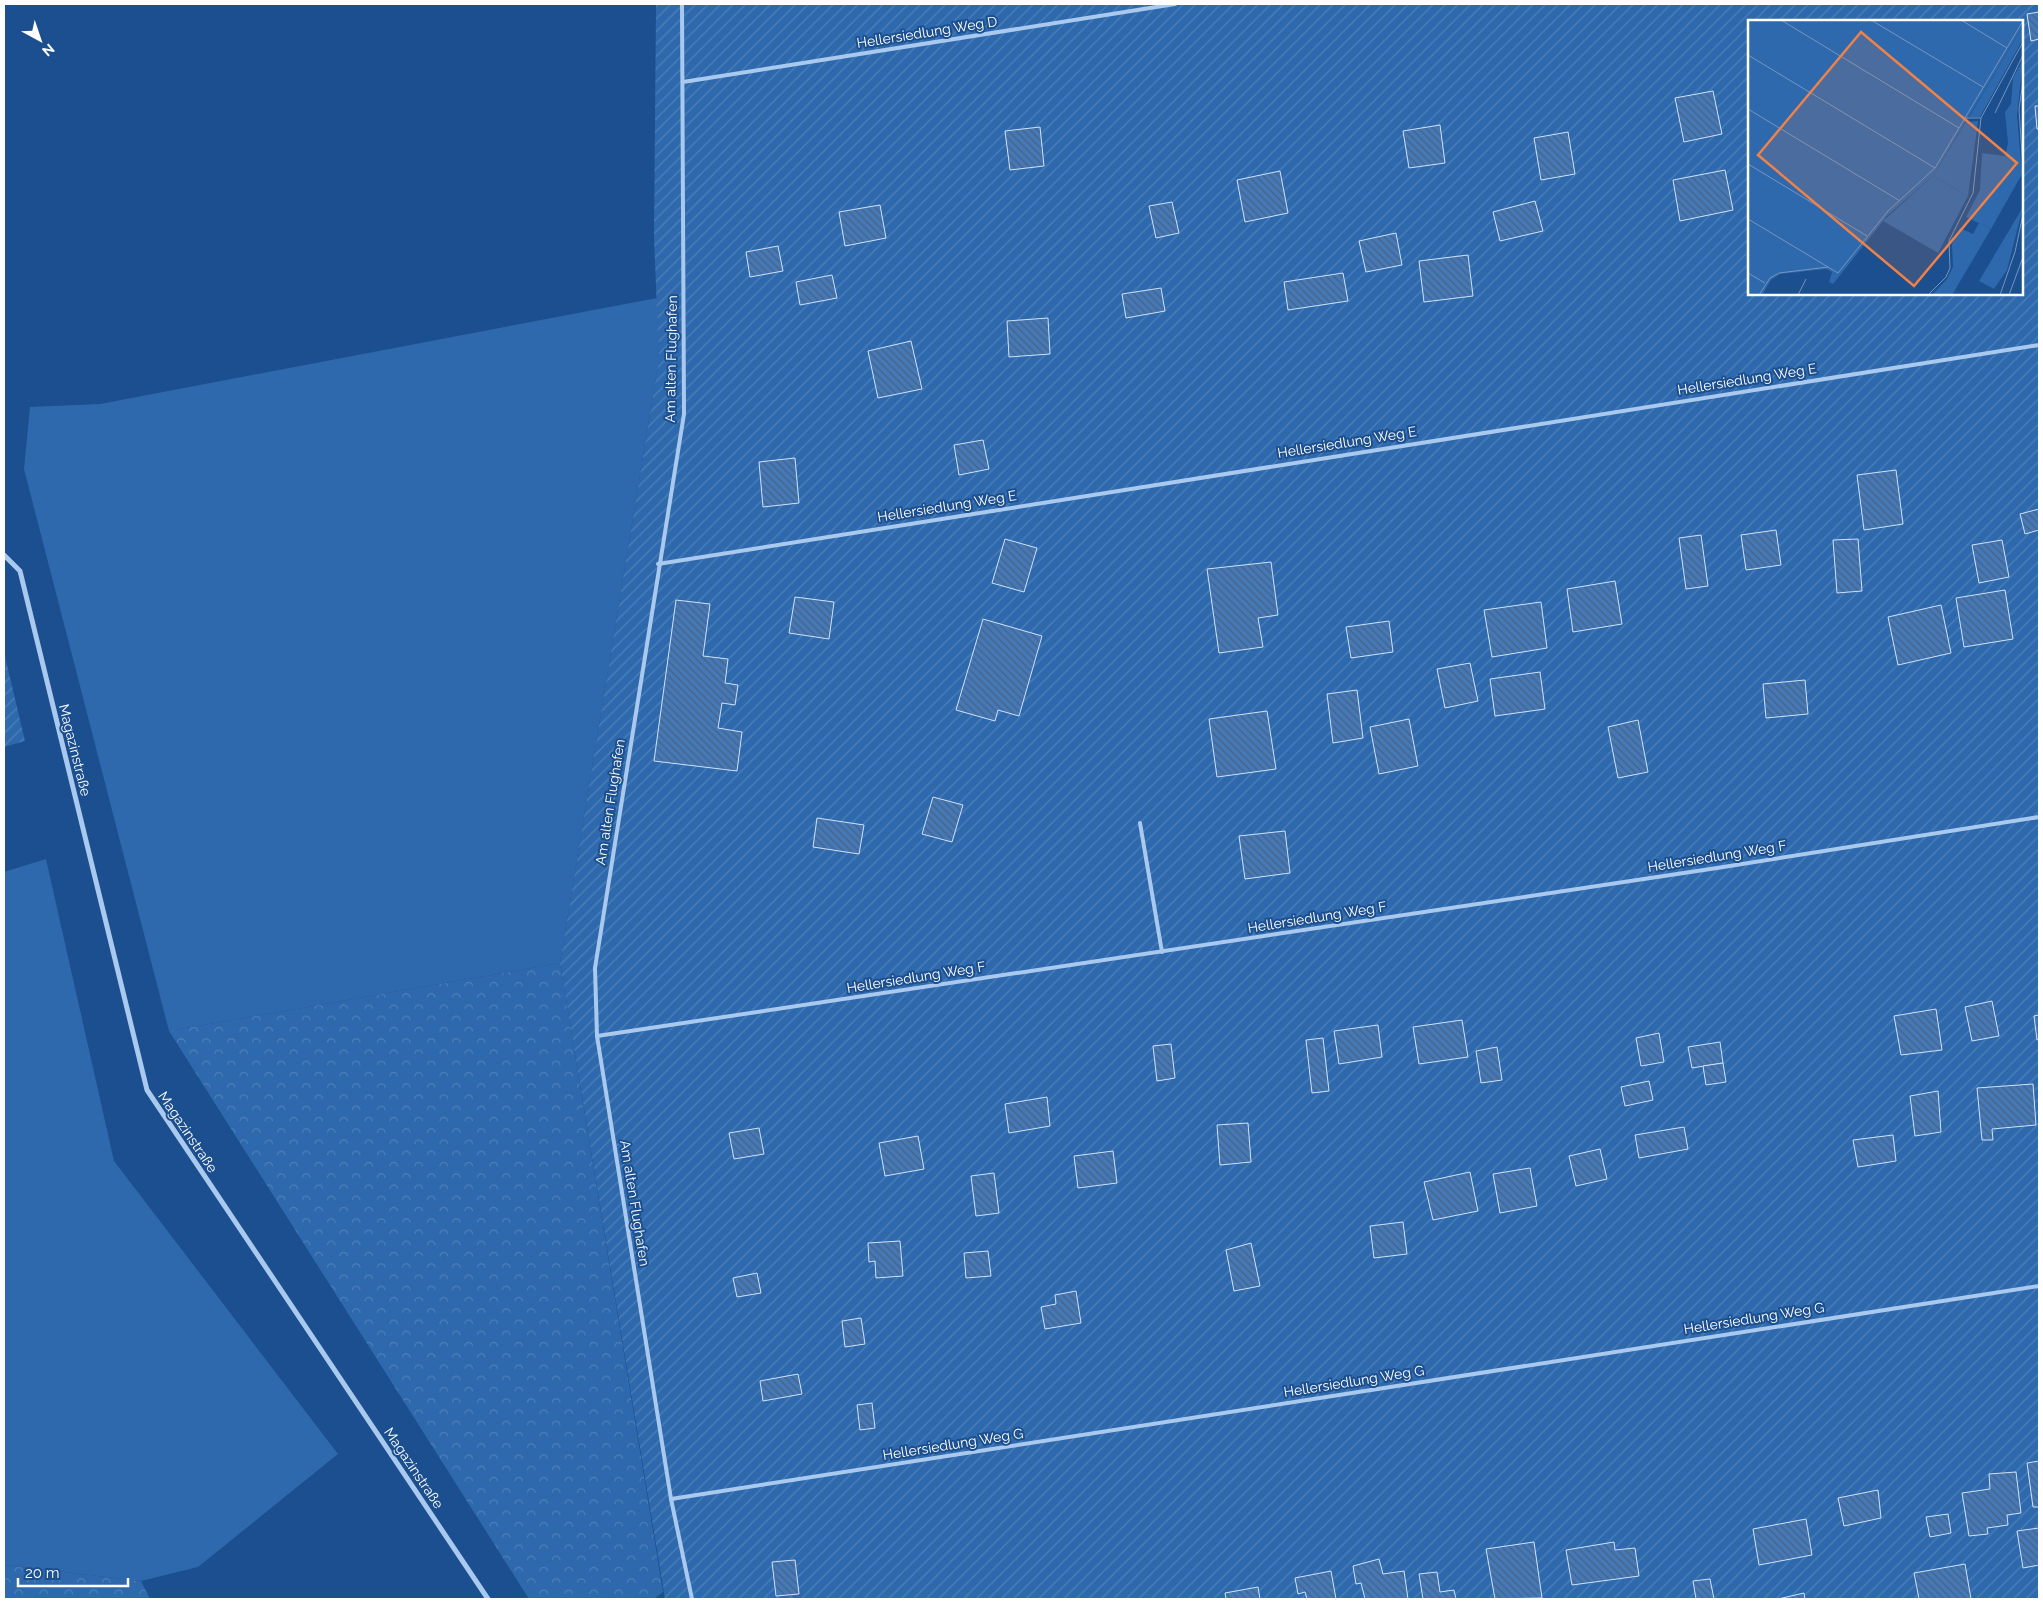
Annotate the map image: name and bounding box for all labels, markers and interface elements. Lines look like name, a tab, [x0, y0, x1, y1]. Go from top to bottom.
street label: Hellersiedlung Weg D	[856, 13, 998, 51]
north arrow	[15, 15, 65, 65]
inset map	[1748, 20, 2023, 295]
text: N	[39, 40, 58, 60]
street label: Am alten Flughafen	[662, 295, 680, 423]
street label: Hellersiedlung Weg E	[1676, 360, 1818, 398]
street label: Hellersiedlung Weg E	[1276, 423, 1418, 461]
street label: Hellersiedlung Weg E	[876, 487, 1018, 525]
street label: Magazinstraße	[56, 702, 94, 798]
street label: Am alten Flughafen	[592, 738, 628, 866]
street label: Hellersiedlung Weg F	[1646, 837, 1788, 875]
street label: Hellersiedlung Weg F	[1246, 898, 1388, 936]
street label: Hellersiedlung Weg F	[845, 958, 987, 996]
street label: Magazinstraße	[155, 1089, 221, 1175]
street label: Am alten Flughafen	[617, 1139, 653, 1267]
street label: Hellersiedlung Weg G	[1683, 1299, 1825, 1337]
street label: Hellersiedlung Weg G	[1283, 1362, 1425, 1400]
street label: Magazinstraße	[381, 1425, 447, 1511]
street label: Hellersiedlung Weg G	[882, 1425, 1024, 1463]
scale bar	[18, 1556, 128, 1588]
text: 20 m	[25, 1564, 60, 1582]

